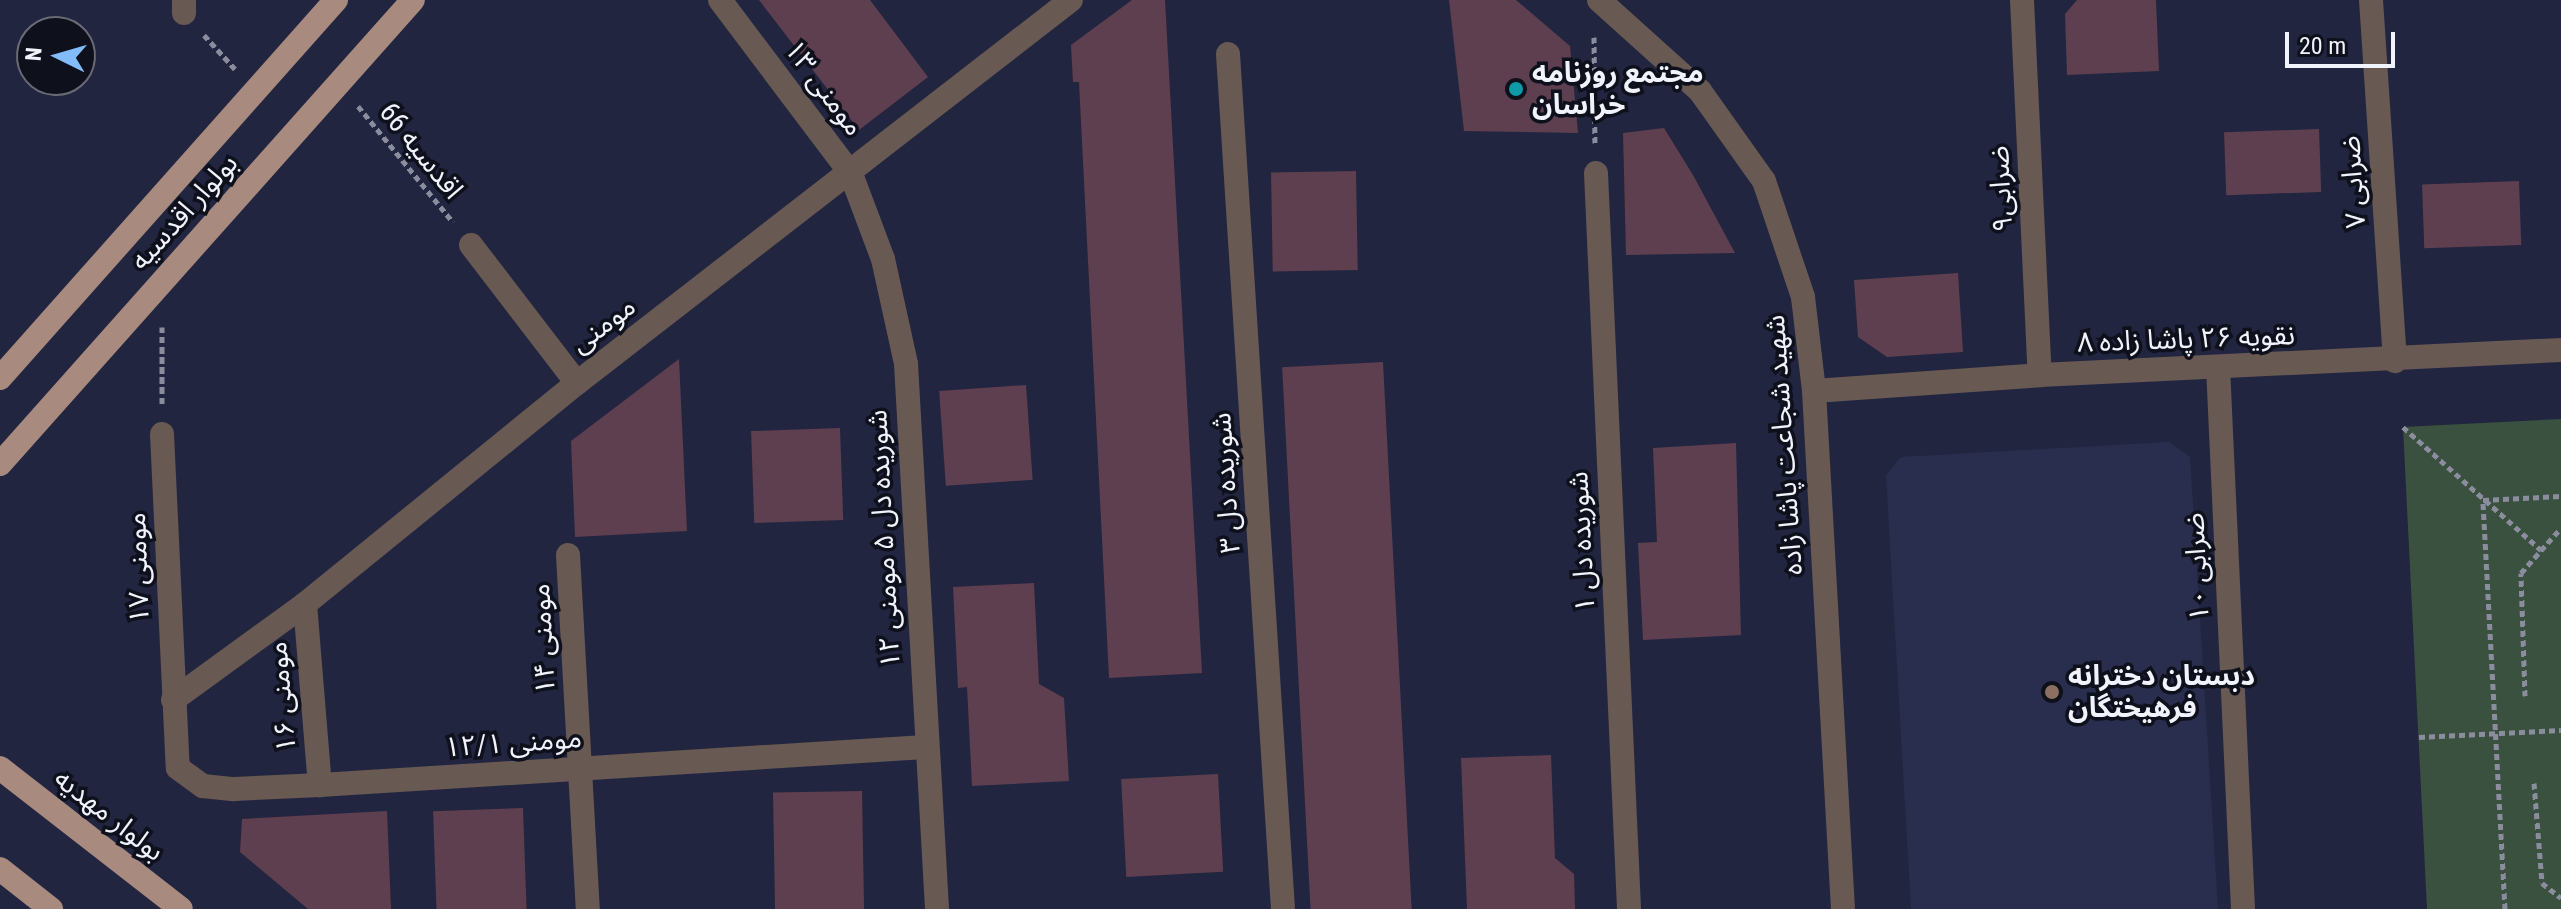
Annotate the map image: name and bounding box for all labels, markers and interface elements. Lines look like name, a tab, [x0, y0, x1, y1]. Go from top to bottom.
north arrow	[16, 16, 96, 96]
scale bar	[2289, 16, 2399, 66]
text: 20 m	[2299, 32, 2346, 60]
street label: مومنی ۱۳	[777, 33, 871, 143]
text: N	[21, 46, 47, 62]
place label: مجتمع روزنامه خراسان	[1532, 56, 1704, 122]
marker: مجتمع روزنامه خراسان	[1507, 80, 1525, 98]
street label: اقدسیه 66	[372, 96, 470, 206]
street label: ضرابی ۷	[2333, 134, 2373, 230]
street label: ضرابی۹	[1982, 145, 2020, 233]
street label: بولوار اقدسیه	[123, 147, 245, 277]
street label: مومنی	[564, 290, 642, 360]
street label: شهید شجاعت پاشا زاده	[1758, 314, 1810, 576]
street label: نقویه ۲۶ پاشا زاده ۸	[2077, 318, 2295, 360]
street label: شوریده دل ۵ مومنی ۱۲	[860, 409, 908, 669]
street label: شوریده دل ۳	[1204, 412, 1248, 554]
street label: شوریده دل ۱	[1562, 471, 1602, 613]
street label: مومنی ۱۷	[119, 512, 157, 624]
street label: ضرابی ۱۰	[2177, 512, 2217, 622]
street label: مومنی ۱۴	[523, 583, 563, 695]
street label: مومنی ۱۶	[260, 640, 304, 754]
place label: دبستان دخترانه فرهیختگان	[2068, 659, 2255, 725]
marker: دبستان دخترانه فرهیختگان	[2043, 683, 2061, 701]
street label: مومنی ۱۲/۱	[443, 721, 583, 765]
street label: بولوار مهدیه	[47, 762, 171, 868]

